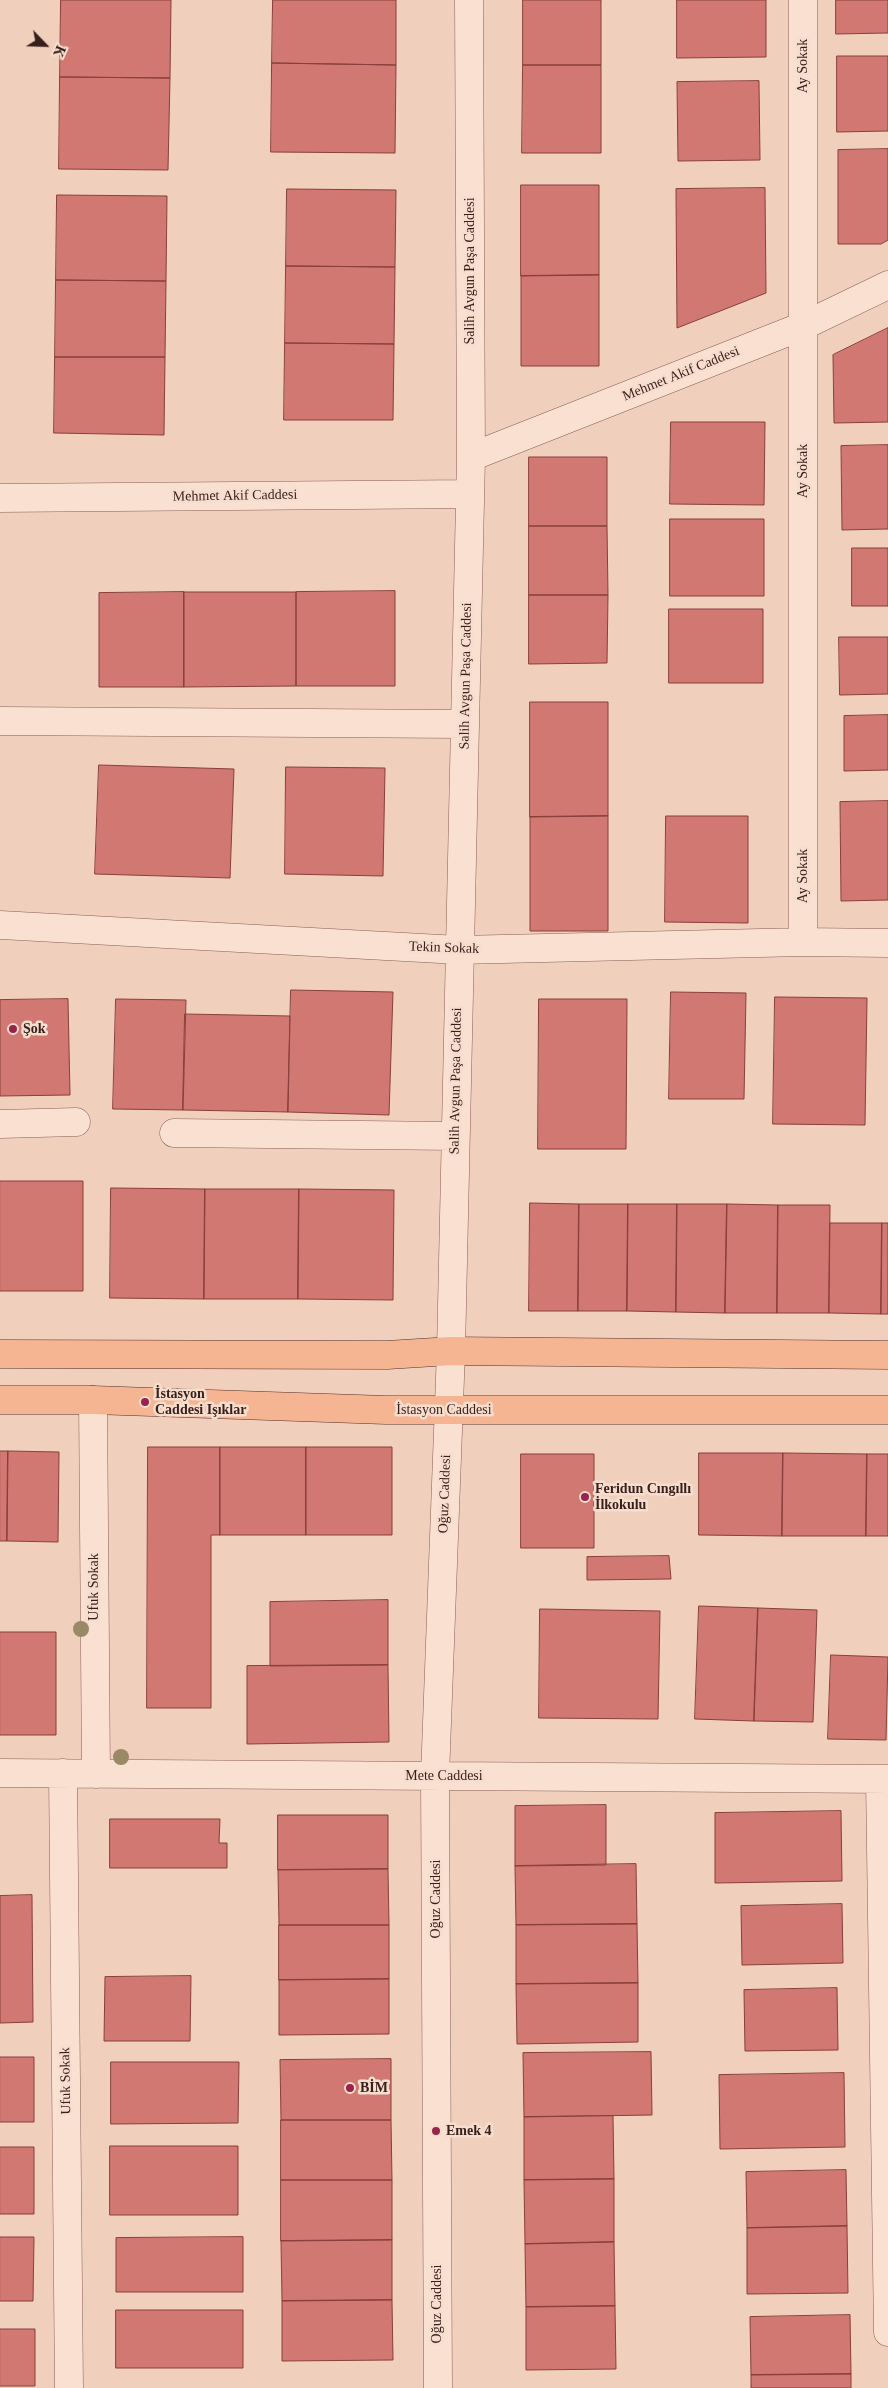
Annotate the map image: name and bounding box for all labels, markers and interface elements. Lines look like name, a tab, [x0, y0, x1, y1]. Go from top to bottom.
north arrow	[20, 20, 70, 70]
street label: Ay Sokak	[795, 39, 811, 93]
text: K	[50, 43, 68, 59]
street label: Salih Avgun Paşa Caddesi	[462, 197, 478, 345]
street label: Mehmet Akif Caddesi	[620, 343, 742, 405]
street label: Ay Sokak	[795, 444, 811, 498]
street label: Mehmet Akif Caddesi	[173, 487, 297, 505]
street label: Salih Avgun Paşa Caddesi	[456, 602, 476, 750]
street label: Ay Sokak	[795, 849, 811, 903]
street label: Tekin Sokak	[409, 938, 479, 958]
street label: Salih Avgun Paşa Caddesi	[446, 1007, 466, 1155]
place label: Şok	[23, 1021, 46, 1037]
marker: Şok	[7, 1023, 19, 1035]
place label: İstasyon Caddesi Işıklar	[155, 1386, 246, 1418]
marker: İstasyon Caddesi Işıklar	[139, 1396, 151, 1408]
street label: İstasyon Caddesi	[396, 1402, 492, 1418]
street label: Oğuz Caddesi	[435, 1454, 455, 1534]
place label: Feridun Cıngıllı İlkokulu	[595, 1481, 691, 1514]
marker: Feridun Cıngıllı İlkokulu	[579, 1491, 591, 1503]
street label: Ufuk Sokak	[86, 1553, 102, 1621]
street label: Mete Caddesi	[405, 1768, 483, 1784]
street label: Oğuz Caddesi	[428, 1860, 444, 1938]
street label: Ufuk Sokak	[57, 2047, 75, 2115]
place label: BİM	[360, 2080, 388, 2096]
marker: BİM	[344, 2082, 356, 2094]
place label: Emek 4	[446, 2123, 492, 2139]
marker: Emek 4	[430, 2125, 442, 2137]
street label: Oğuz Caddesi	[429, 2265, 445, 2343]

